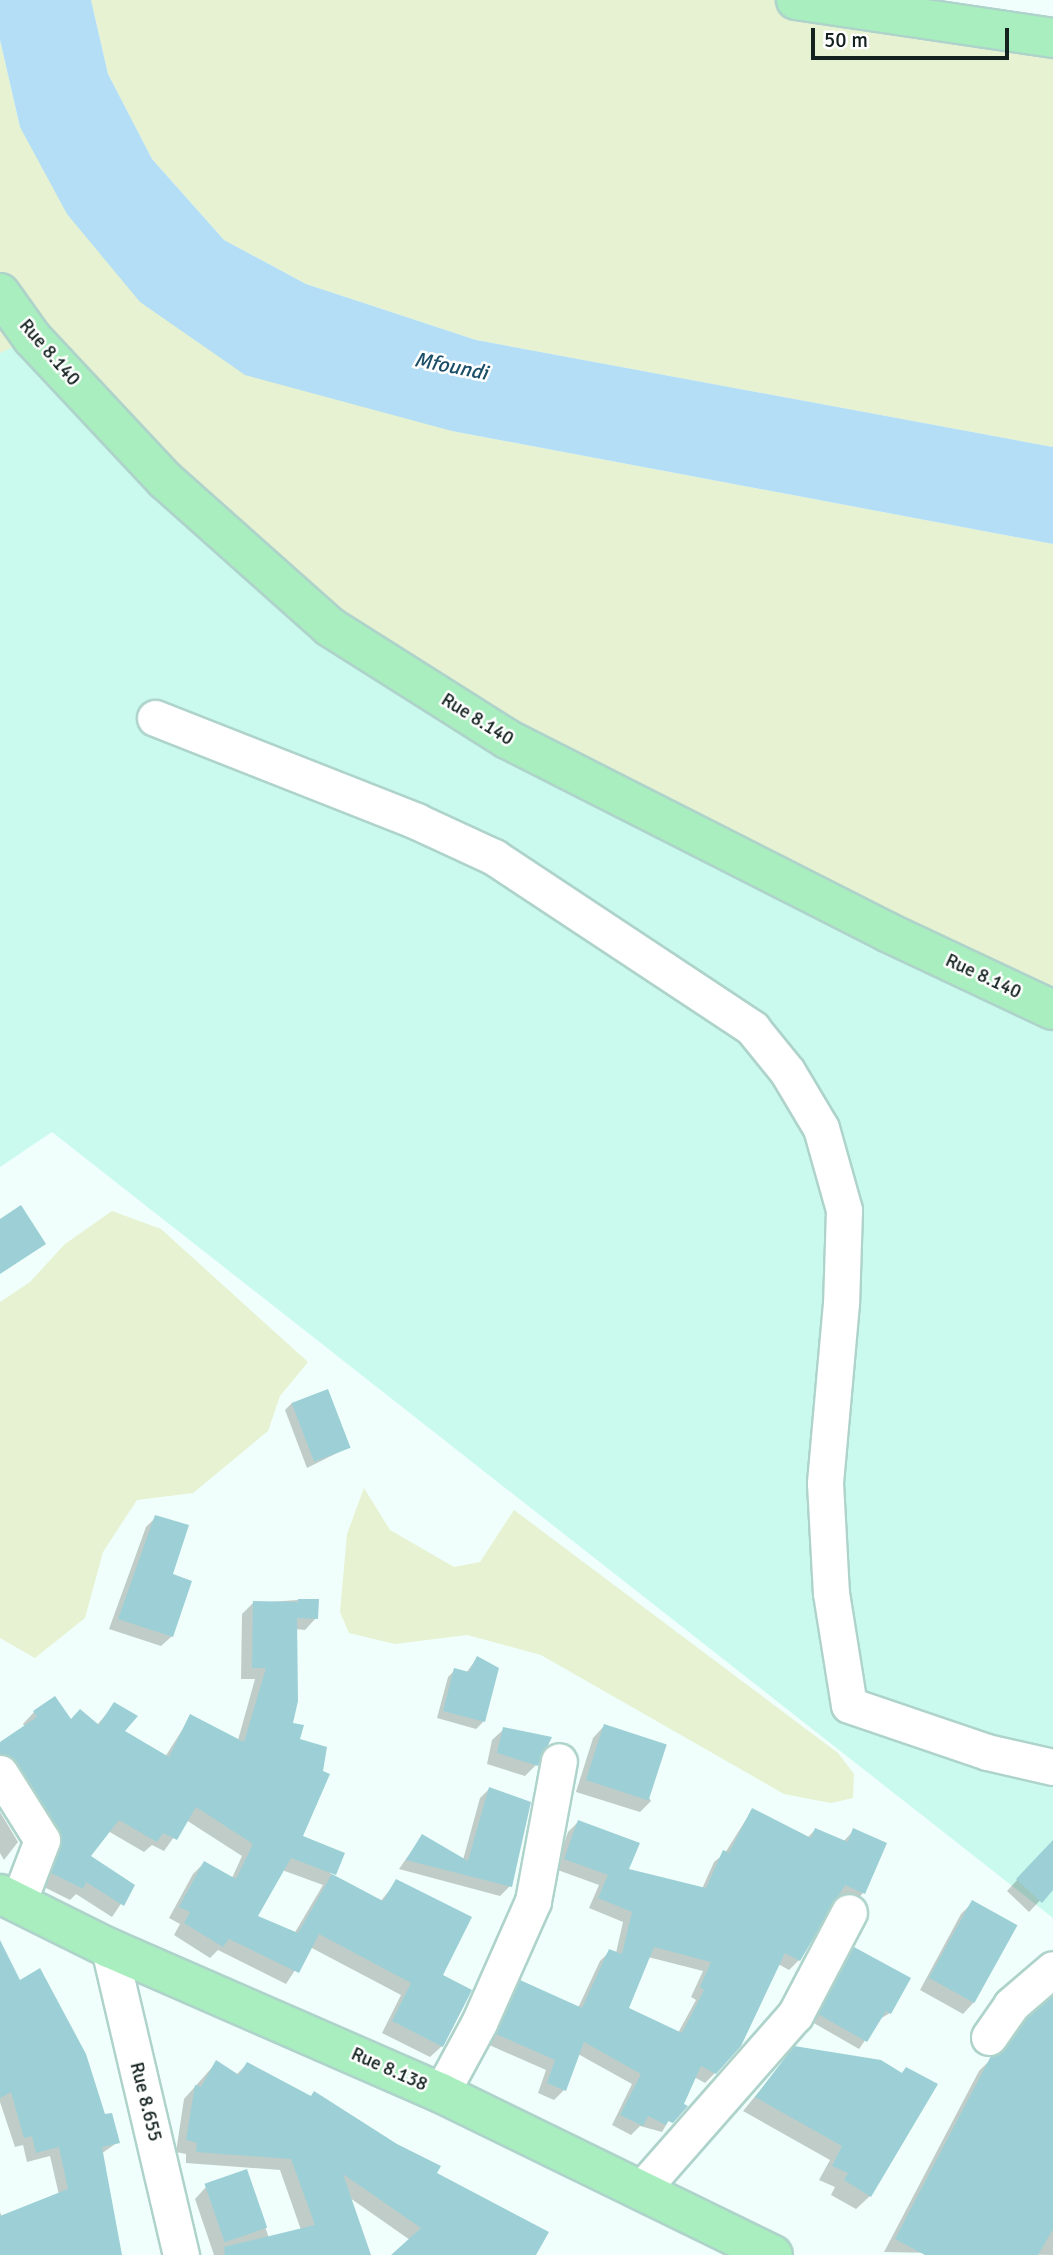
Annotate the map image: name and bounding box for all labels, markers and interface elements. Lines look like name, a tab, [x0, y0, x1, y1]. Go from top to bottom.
scale bar	[815, 14, 1013, 58]
text: 50 m	[824, 27, 868, 53]
street label: Rue 8.140	[14, 315, 84, 391]
water label: Mfoundi	[412, 347, 490, 385]
street label: Rue 8.140	[437, 689, 517, 751]
street label: Rue 8.140	[941, 950, 1025, 1004]
street label: Rue 8.138	[347, 2043, 431, 2097]
street label: Rue 8.655	[124, 2060, 166, 2144]

